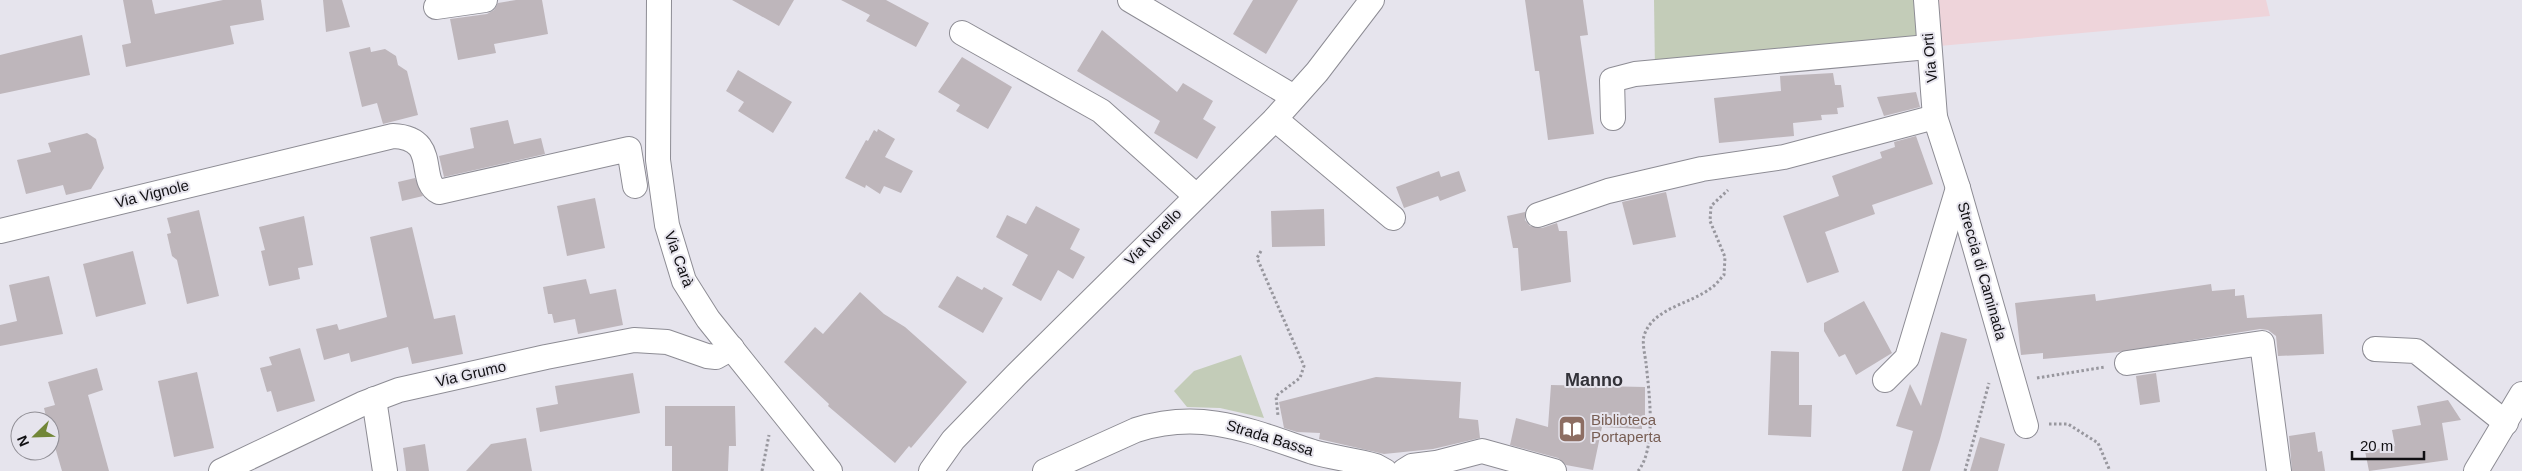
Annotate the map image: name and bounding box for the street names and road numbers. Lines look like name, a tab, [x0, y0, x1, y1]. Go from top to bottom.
street label: Via Orti	[1919, 33, 1940, 84]
street label: Via Vignole	[113, 176, 190, 211]
street label: Streccia di Caminada	[1955, 200, 2010, 342]
street label: Via Norello	[1121, 205, 1185, 269]
street label: Via Carà	[662, 229, 698, 290]
street label: Via Grumo	[434, 357, 508, 390]
street label: Strada Bassa	[1225, 416, 1316, 459]

